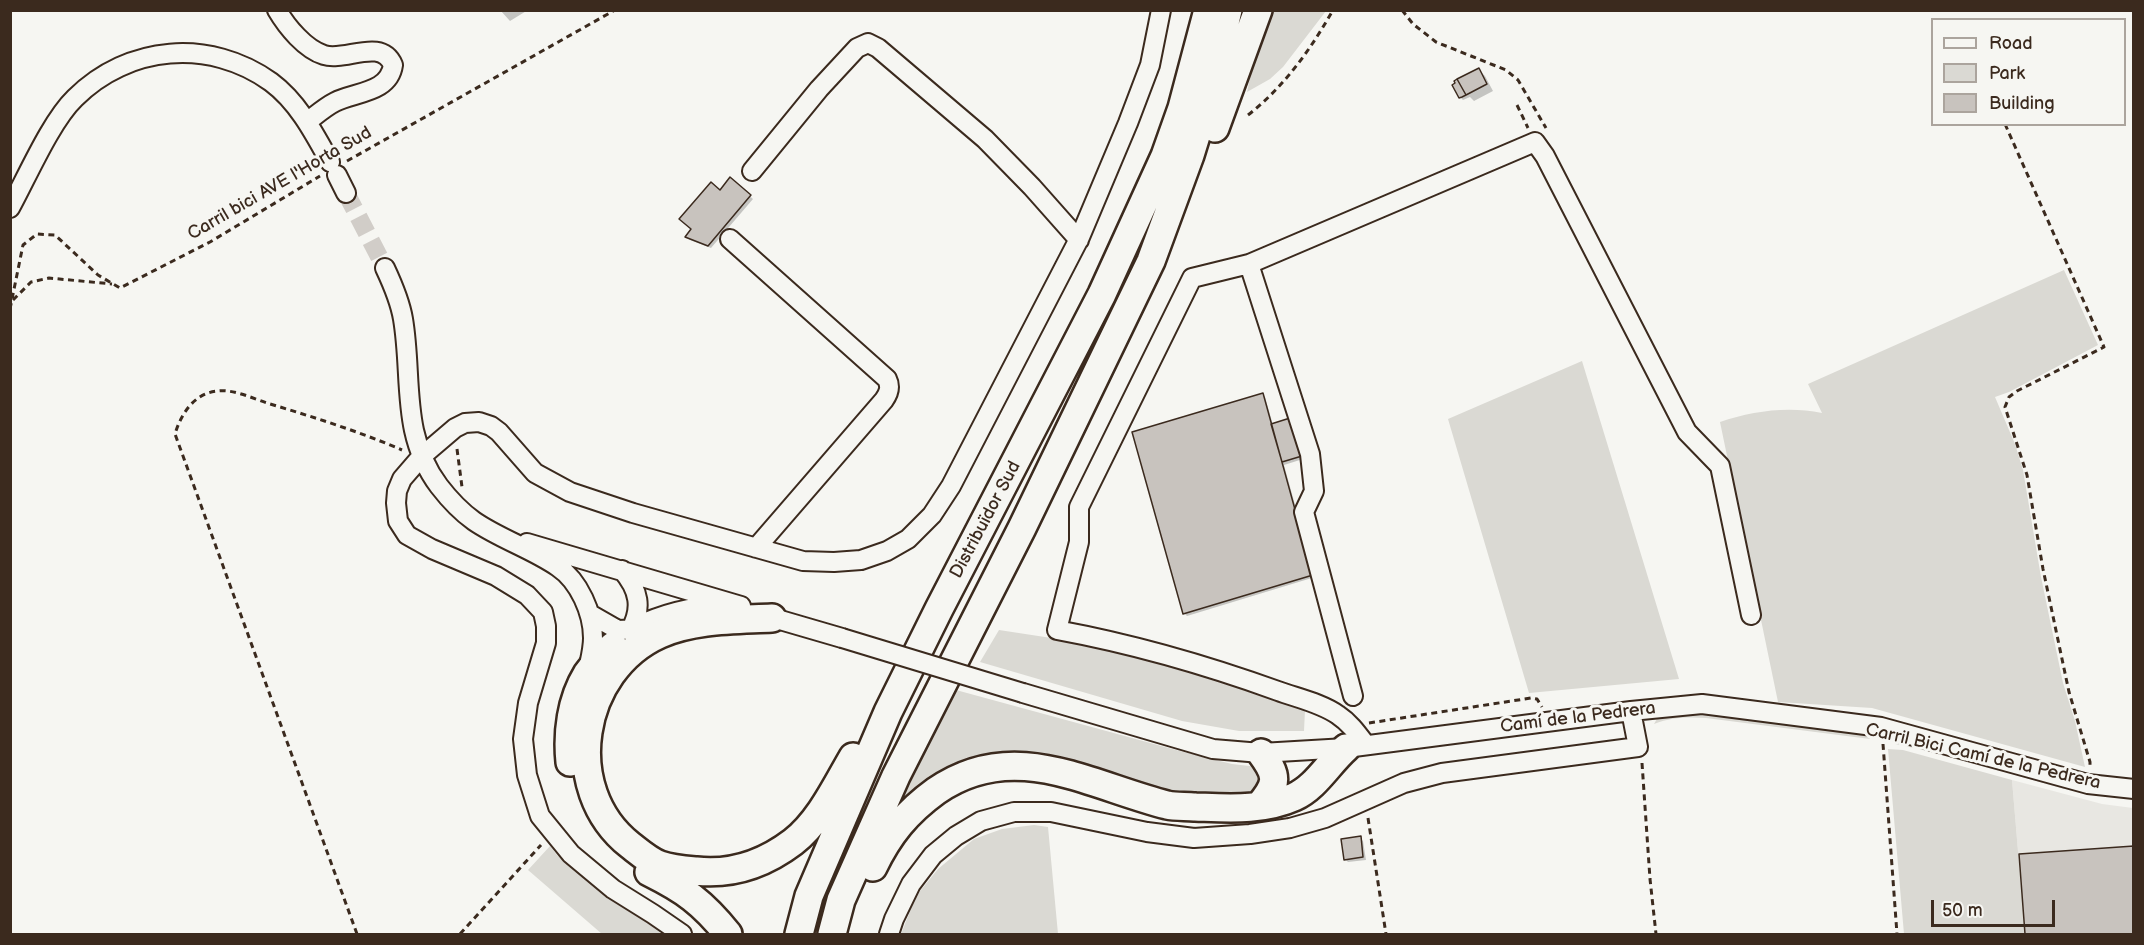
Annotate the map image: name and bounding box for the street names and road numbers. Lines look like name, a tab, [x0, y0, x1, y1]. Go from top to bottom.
street label: Carril bici AVE l'Horta Sud	[184, 122, 376, 246]
street label: Distribuïdor Sud	[946, 458, 1026, 582]
street label: Camí de la Pedrera	[1499, 698, 1657, 738]
street label: Carril Bici Camí de la Pedrera	[1863, 719, 2103, 795]

